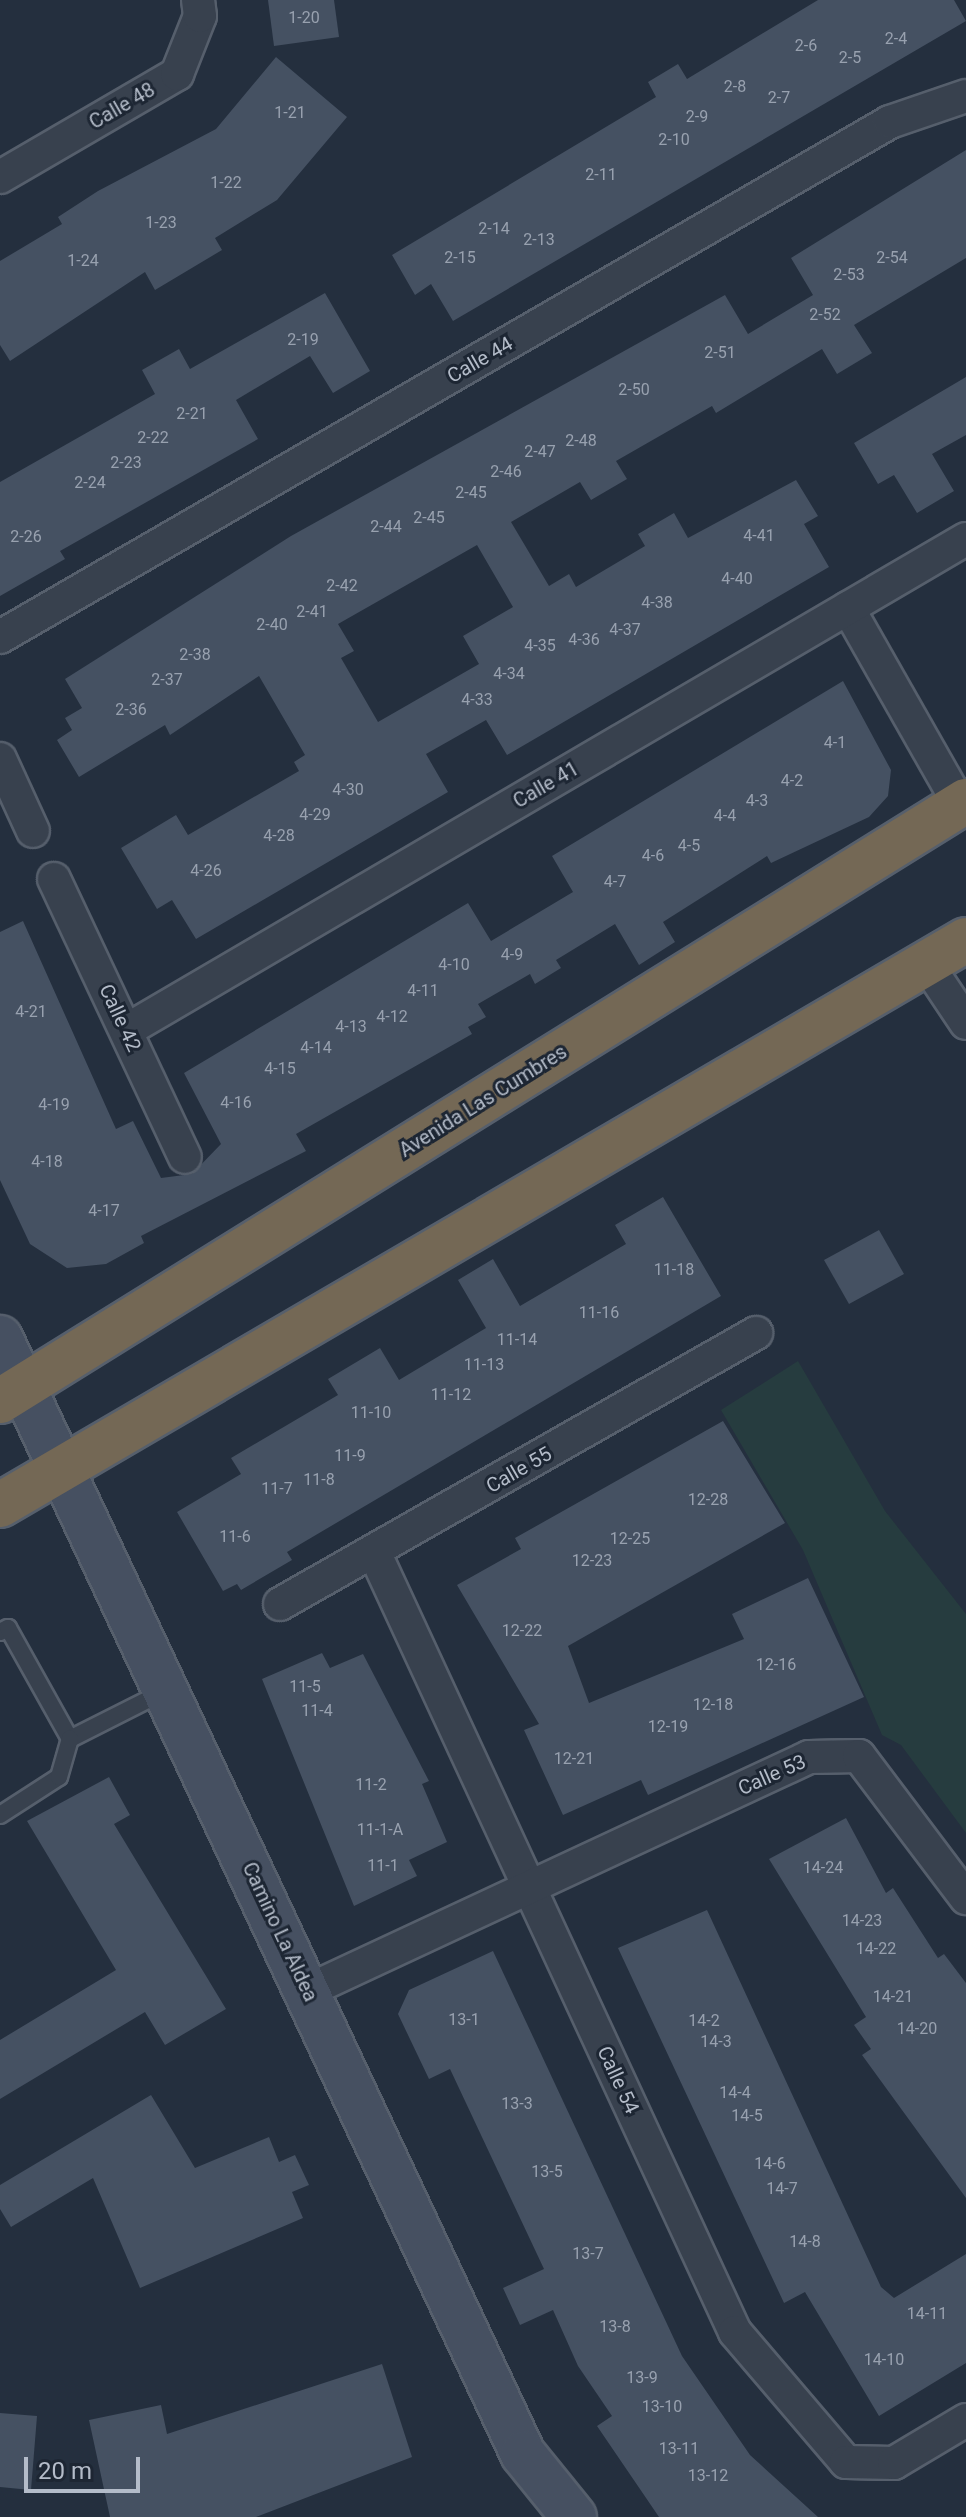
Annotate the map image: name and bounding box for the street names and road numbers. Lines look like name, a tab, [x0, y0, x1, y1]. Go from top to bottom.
street label: Calle 48	[85, 78, 159, 134]
street label: Calle 44	[443, 332, 517, 388]
street label: Calle 41	[509, 757, 583, 813]
street label: Calle 42	[94, 980, 146, 1056]
street label: Avenida Las Cumbres	[395, 1040, 571, 1162]
street label: Calle 55	[482, 1442, 556, 1498]
street label: Calle 53	[734, 1749, 810, 1801]
street label: Camino La Aldea	[237, 1859, 323, 2005]
street label: Calle 54	[592, 2042, 644, 2118]

